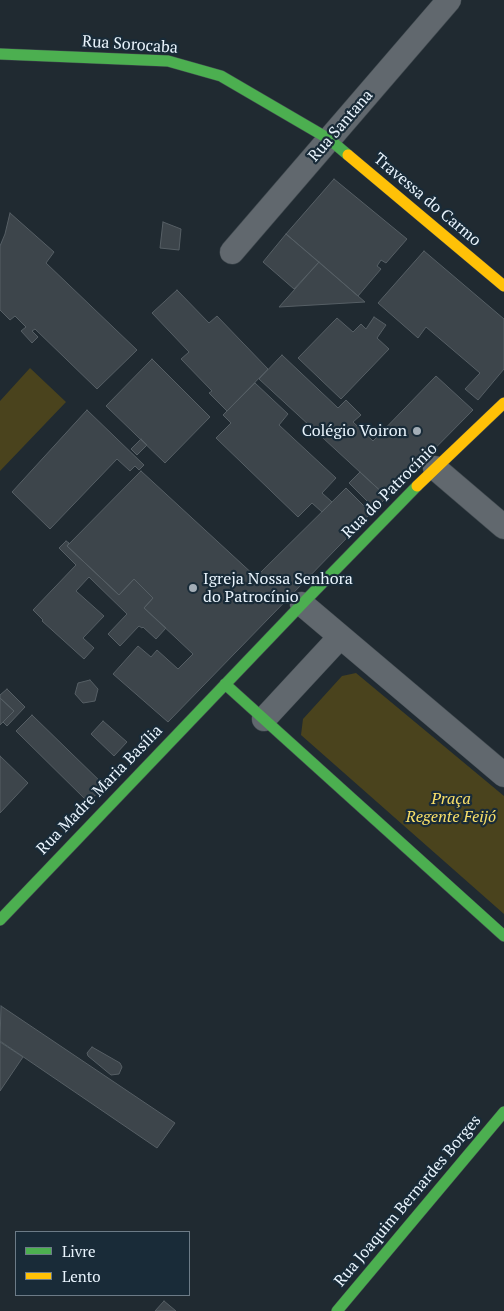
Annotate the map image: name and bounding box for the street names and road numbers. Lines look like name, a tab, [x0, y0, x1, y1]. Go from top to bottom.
street label: Rua Sorocaba	[81, 32, 179, 58]
street label: Rua Santana	[305, 86, 377, 166]
street label: Travessa do Carmo	[369, 150, 485, 250]
street label: Rua do Patrocínio	[338, 439, 442, 543]
street label: Rua Madre Maria Basília	[33, 721, 167, 859]
street label: Rua Joaquim Bernardes Borges	[331, 1111, 485, 1291]

